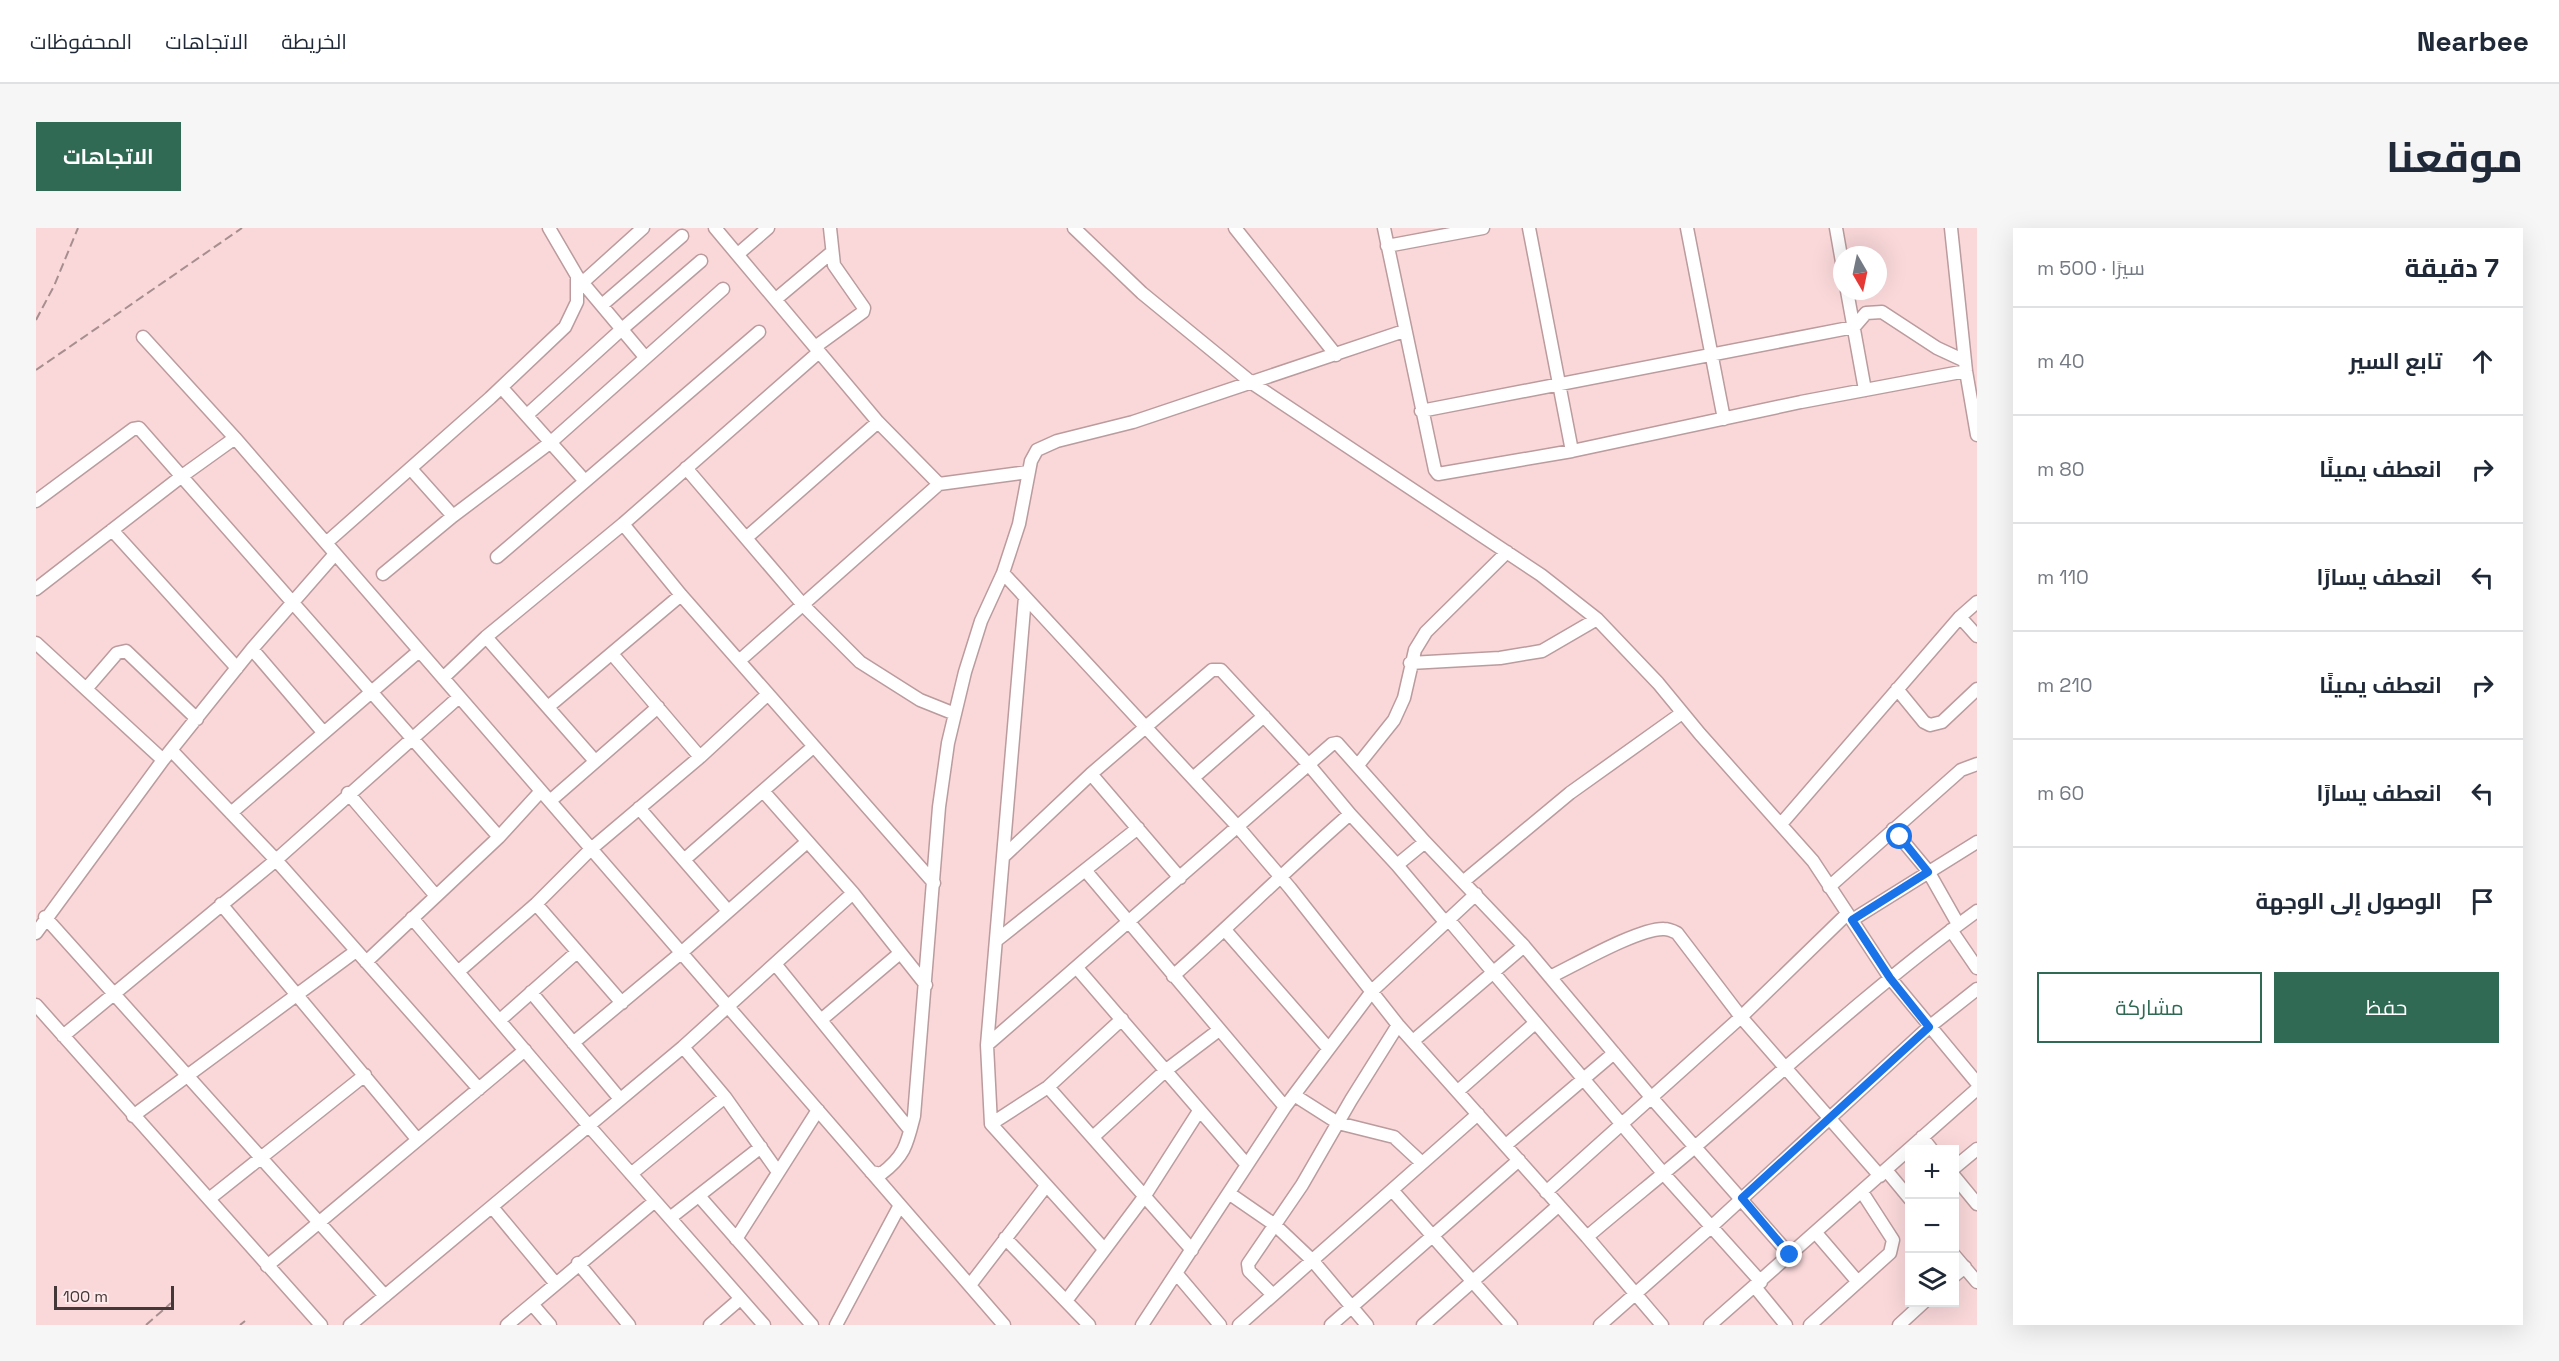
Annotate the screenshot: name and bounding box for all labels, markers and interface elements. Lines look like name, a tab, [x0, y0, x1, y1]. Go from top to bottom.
text: Nearbee	[2417, 23, 2529, 59]
text: المحفوظات	[30, 28, 132, 55]
text: الاتجاهات	[165, 28, 248, 55]
text: الخريطة	[281, 28, 347, 55]
button: الاتجاهات	[36, 122, 181, 191]
text: موقعنا	[2386, 131, 2523, 184]
north arrow	[1833, 246, 1887, 300]
text: 7 دقيقة	[2404, 251, 2499, 285]
text: سيرًا · 500 m	[2037, 255, 2145, 281]
icon: ahead	[2466, 345, 2499, 378]
text: تابع السير	[2349, 347, 2442, 375]
text: 40 m	[2037, 348, 2085, 374]
icon: right	[2466, 453, 2499, 486]
text: انعطف يمينًا	[2319, 455, 2442, 483]
text: 80 m	[2037, 456, 2085, 482]
icon: left	[2466, 561, 2499, 594]
text: انعطف يسارًا	[2316, 563, 2442, 591]
text: 110 m	[2037, 564, 2089, 590]
icon: right	[2466, 669, 2499, 702]
text: انعطف يمينًا	[2319, 671, 2442, 699]
text: 210 m	[2037, 672, 2093, 698]
icon: left	[2466, 777, 2499, 810]
text: انعطف يسارًا	[2316, 779, 2442, 807]
text: 60 m	[2037, 780, 2084, 806]
route start	[1886, 823, 1912, 849]
icon: arrive	[2466, 885, 2499, 918]
text: الوصول إلى الوجهة	[2256, 887, 2442, 915]
button: مشاركة	[2037, 972, 2262, 1043]
button: حفظ	[2274, 972, 2499, 1043]
map controls	[1905, 1145, 1959, 1307]
button: +	[1905, 1145, 1959, 1199]
button: −	[1905, 1199, 1959, 1253]
route end	[1776, 1241, 1802, 1267]
button: layers	[1905, 1253, 1959, 1307]
scale bar	[54, 1283, 174, 1310]
text: 100 m	[63, 1286, 108, 1307]

